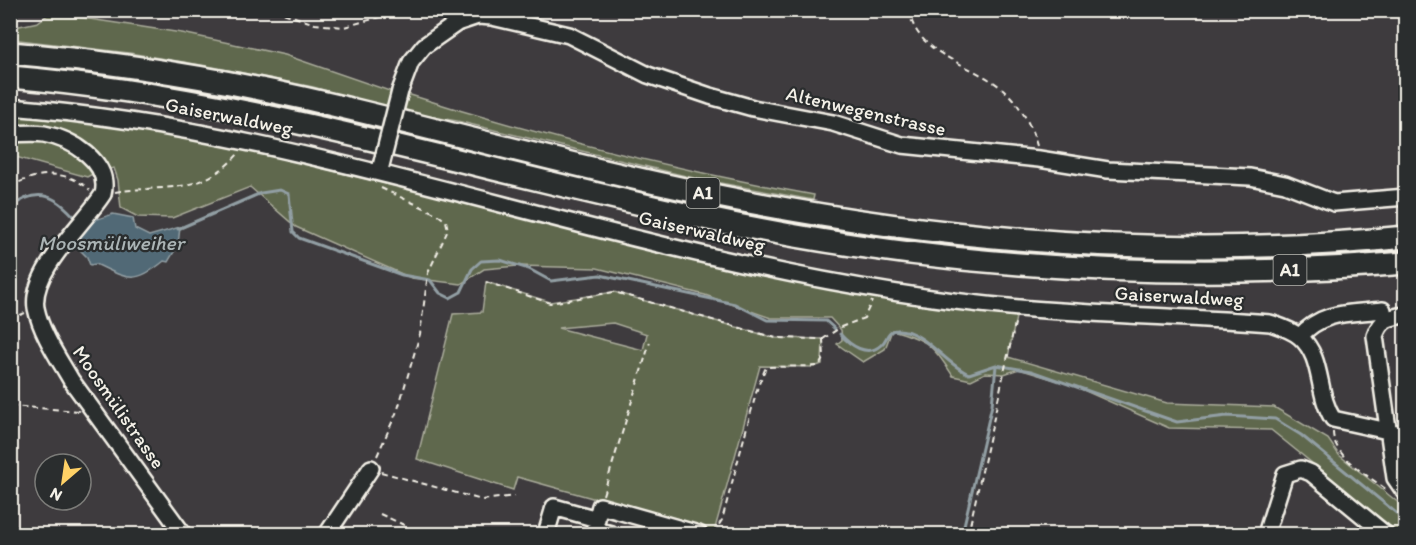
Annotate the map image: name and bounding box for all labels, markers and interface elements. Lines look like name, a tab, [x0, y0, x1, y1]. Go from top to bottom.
street label: Altenwegenstrasse	[784, 81, 948, 141]
street label: Gaiserwaldweg	[163, 92, 295, 140]
road number: A1	[686, 178, 720, 208]
street label: Gaiserwaldweg	[636, 205, 768, 257]
water label: Moosmüliweiher	[38, 230, 187, 255]
road number: A1	[1274, 255, 1306, 285]
street label: Gaiserwaldweg	[1114, 281, 1245, 311]
street label: Moosmülistrasse	[68, 341, 170, 473]
north arrow	[33, 452, 93, 512]
text: N	[47, 484, 65, 506]

